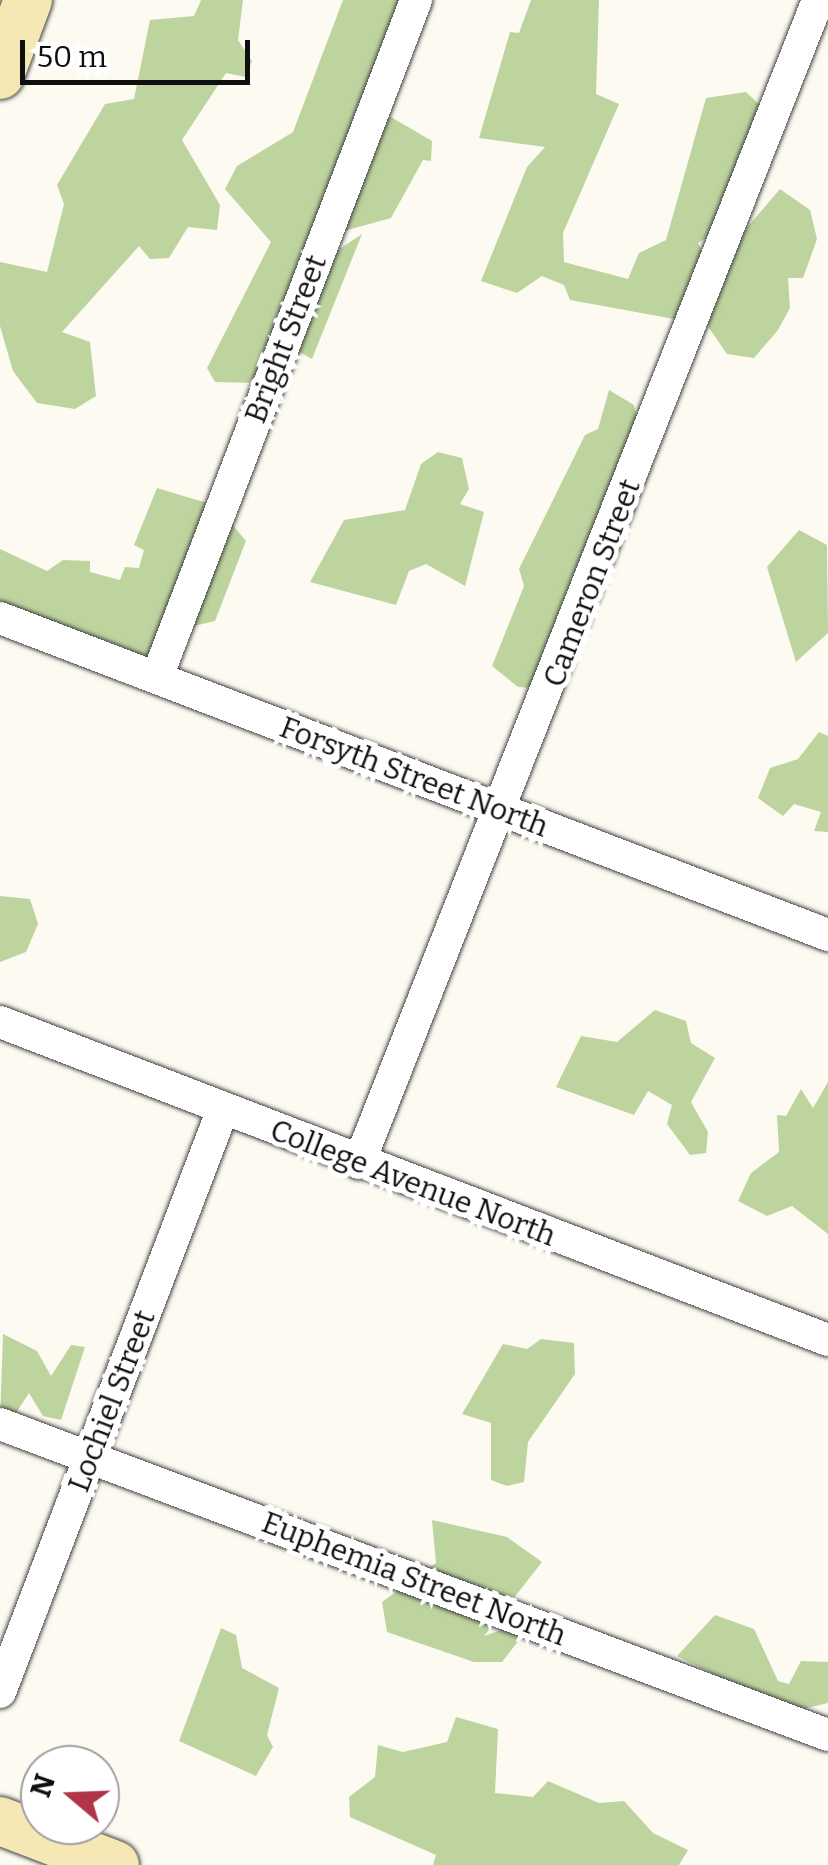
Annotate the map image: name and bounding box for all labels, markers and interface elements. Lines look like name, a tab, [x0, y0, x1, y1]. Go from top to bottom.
scale bar	[25, 20, 255, 82]
text: 50 m	[37, 39, 107, 75]
street label: Bright Street	[237, 250, 335, 428]
street label: Cameron Street	[536, 474, 648, 692]
street label: Forsyth Street North	[275, 709, 553, 845]
street label: College Avenue North	[265, 1112, 561, 1254]
street label: Lochiel Street	[61, 1305, 163, 1497]
street label: Euphemia Street North	[257, 1504, 571, 1654]
north arrow	[20, 1745, 120, 1845]
text: N	[24, 1770, 62, 1801]

